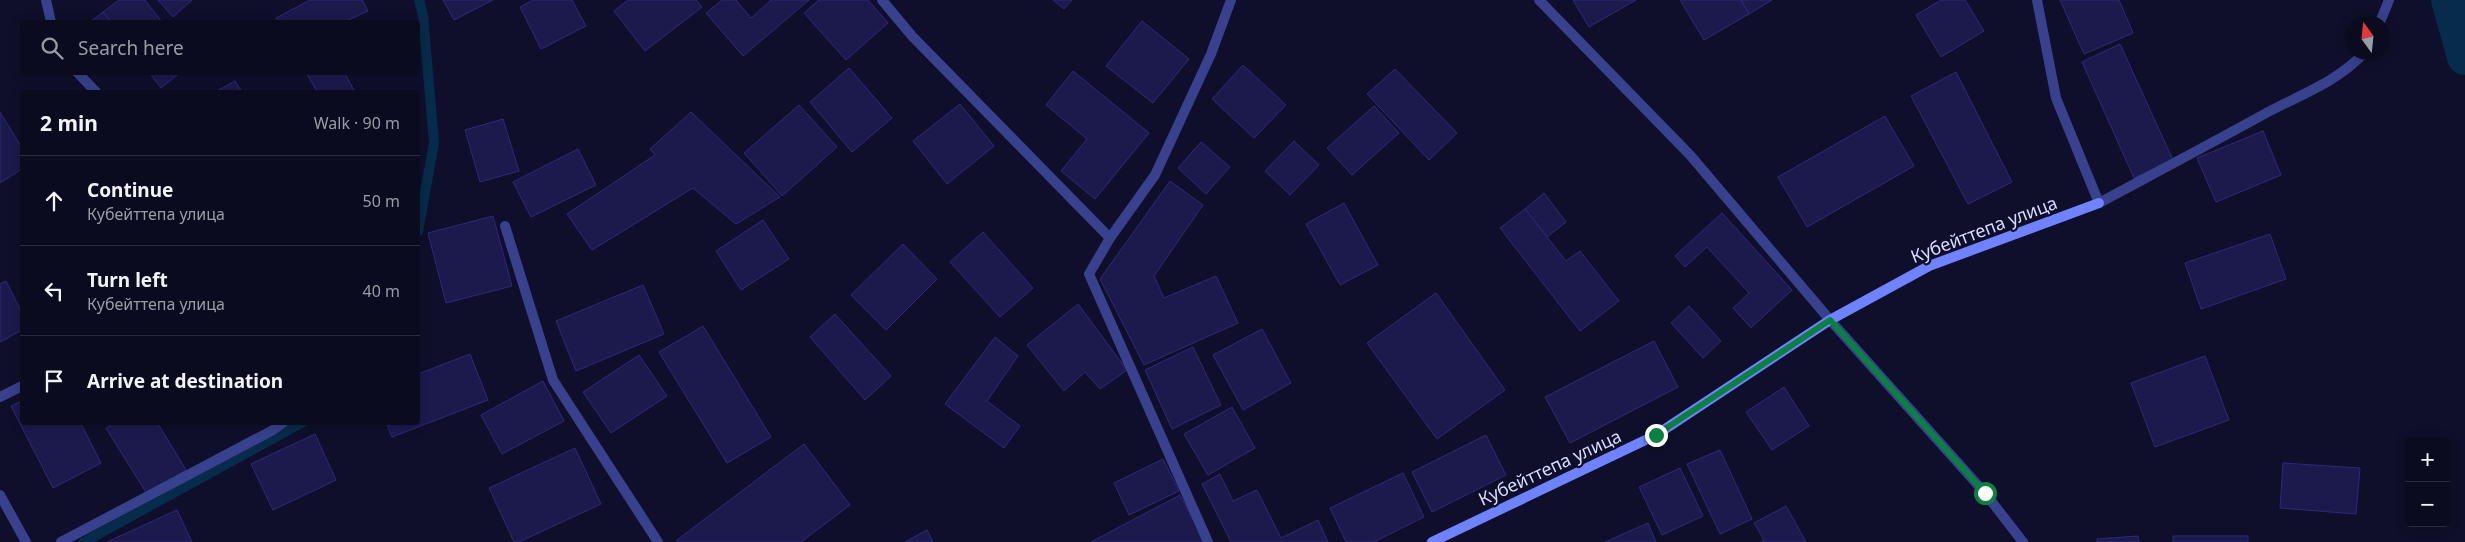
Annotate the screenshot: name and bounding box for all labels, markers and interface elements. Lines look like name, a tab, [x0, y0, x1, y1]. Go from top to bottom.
north arrow	[2345, 15, 2390, 60]
search box	[20, 20, 420, 75]
icon: search	[38, 34, 66, 62]
text: Search here	[78, 35, 184, 61]
text: 2 min	[40, 109, 98, 137]
text: Walk · 90 m	[314, 112, 400, 134]
text: Continue	[87, 177, 173, 203]
icon: ahead	[40, 187, 68, 215]
text: 50 m	[363, 190, 400, 212]
street label: Кубейттепа улица	[1907, 190, 2060, 268]
text: Кубейттепа улица	[87, 203, 225, 225]
text: Turn left	[87, 267, 168, 293]
icon: left	[40, 277, 68, 305]
text: 40 m	[363, 280, 400, 302]
text: Кубейттепа улица	[87, 293, 225, 315]
icon: arrive	[40, 367, 68, 395]
text: Arrive at destination	[87, 368, 283, 394]
street label: Кубейттепа улица	[1474, 423, 1625, 511]
route end	[1645, 424, 1668, 447]
map controls	[2405, 437, 2450, 527]
button: +	[2405, 437, 2450, 482]
route start	[1974, 482, 1997, 505]
button: −	[2405, 482, 2450, 527]

